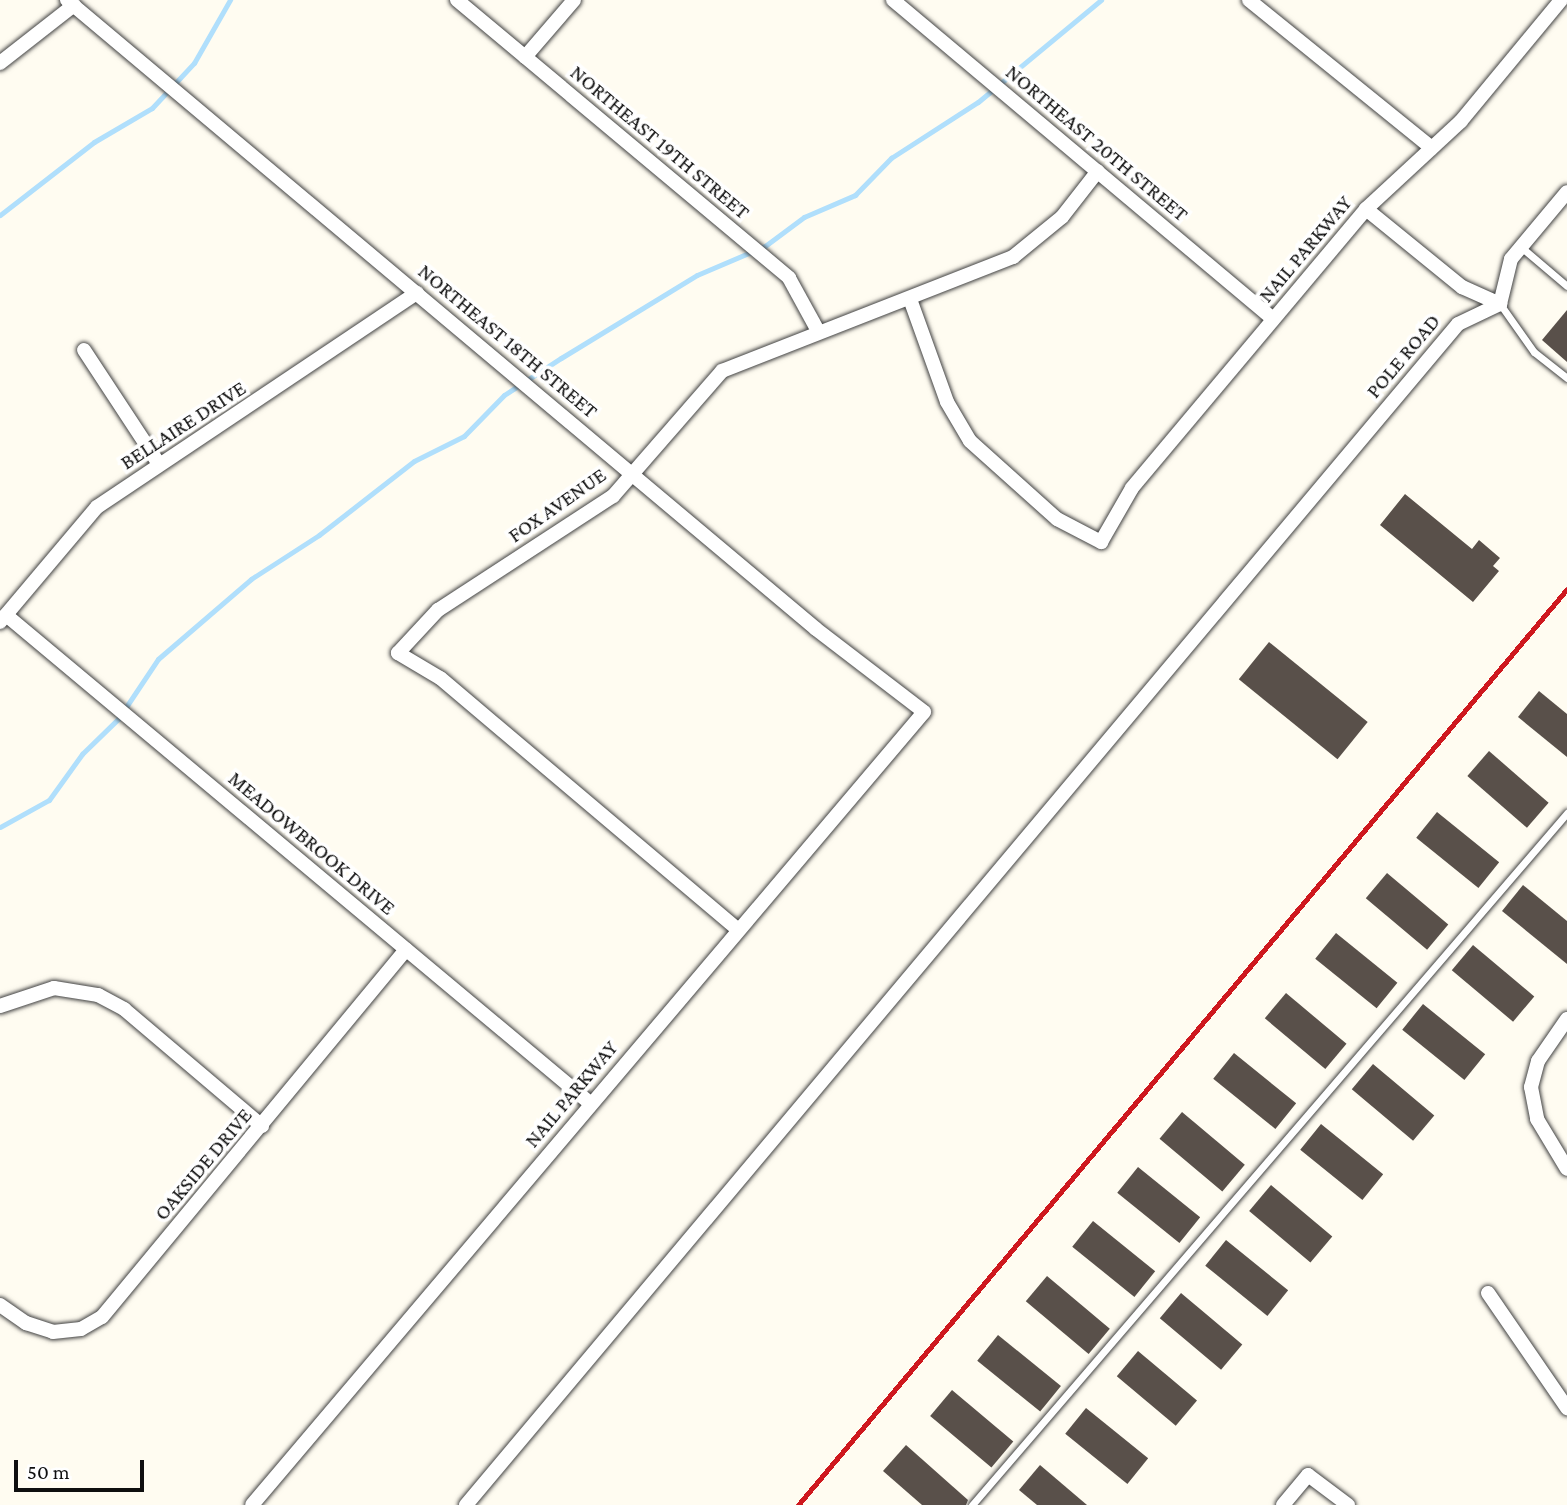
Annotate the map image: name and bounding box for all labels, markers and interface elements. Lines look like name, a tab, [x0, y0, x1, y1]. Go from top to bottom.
street label: NORTHEAST 20TH STREET	[1001, 59, 1193, 227]
street label: NORTHEAST 19TH STREET	[565, 60, 755, 224]
street label: NAIL PARKWAY	[1253, 191, 1357, 307]
street label: NORTHEAST 18TH STREET	[413, 258, 603, 424]
street label: POLE ROAD	[1361, 309, 1445, 403]
street label: BELLAIRE DRIVE	[116, 375, 250, 475]
street label: FOX AVENUE	[503, 462, 611, 548]
street label: MEADOWBROOK DRIVE	[223, 766, 401, 920]
street label: NAIL PARKWAY	[519, 1036, 623, 1152]
street label: OAKSIDE DRIVE	[149, 1103, 257, 1225]
scale bar	[18, 1446, 147, 1490]
text: 50 m	[27, 1460, 70, 1484]

